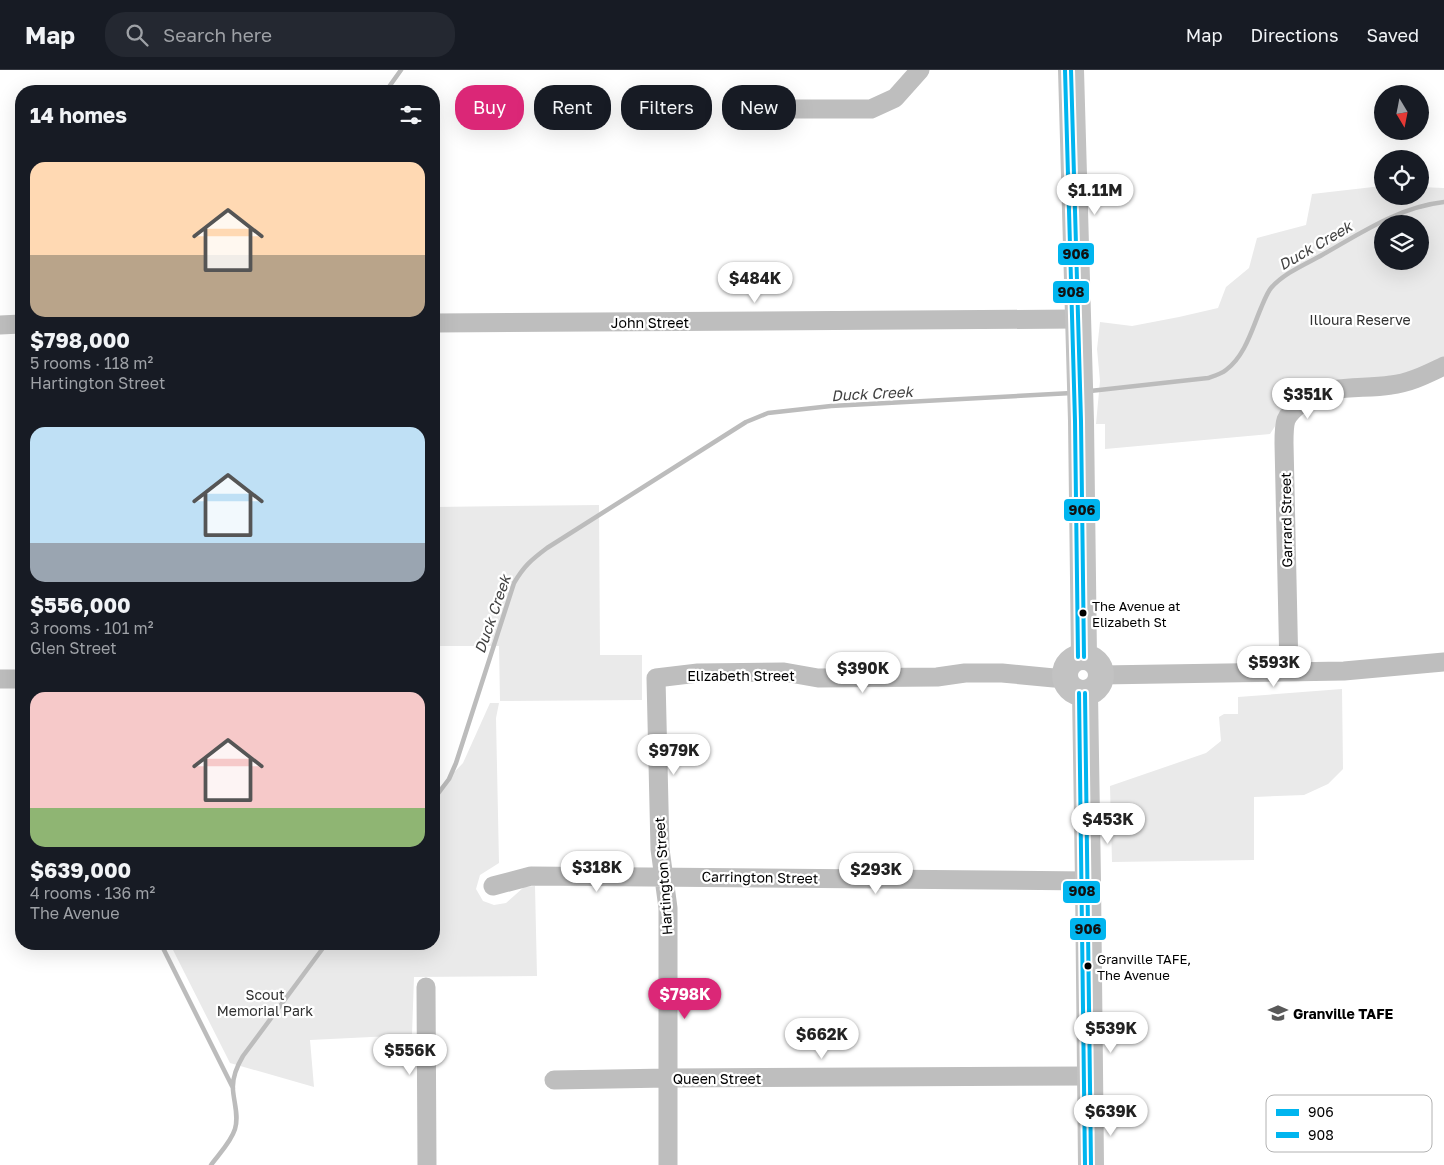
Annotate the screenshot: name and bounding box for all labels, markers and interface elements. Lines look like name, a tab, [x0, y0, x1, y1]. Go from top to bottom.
search box	[105, 12, 455, 57]
text: Map	[25, 20, 75, 49]
icon: search	[123, 21, 151, 49]
text: Search here	[163, 23, 272, 46]
text: Map	[1186, 24, 1222, 46]
text: Directions	[1250, 24, 1338, 46]
text: Saved	[1366, 24, 1419, 46]
chip: Buy	[455, 85, 524, 130]
chip: Rent	[534, 85, 611, 130]
chip: Filters	[621, 85, 712, 130]
chip: New	[722, 85, 796, 130]
north arrow	[1374, 85, 1429, 140]
map controls	[1374, 85, 1429, 270]
icon: filters	[397, 101, 425, 129]
text: 14 homes	[30, 102, 127, 128]
button: locate	[1374, 150, 1429, 205]
pin: $1.11M	[1054, 174, 1136, 216]
text: $1.11M	[1068, 180, 1122, 200]
icon: home	[183, 195, 273, 285]
button: layers	[1374, 215, 1429, 270]
water label: Duck Creek	[1275, 216, 1356, 273]
line badge: 906	[1057, 242, 1095, 266]
text: 906	[1063, 245, 1090, 262]
pin: $484K	[720, 262, 790, 304]
text: $484K	[729, 268, 781, 288]
line badge: 908	[1052, 280, 1090, 304]
text: 908	[1058, 283, 1085, 300]
park label: Illoura Reserve	[1309, 311, 1411, 328]
street label: John Street	[611, 314, 689, 331]
text: $798,000	[30, 327, 130, 353]
text: 5 rooms · 118 m²	[30, 353, 153, 373]
text: Hartington Street	[30, 373, 165, 393]
pin: $351K	[1273, 378, 1343, 420]
water label: Duck Creek	[831, 382, 915, 404]
text: $351K	[1283, 384, 1333, 404]
icon: home	[183, 460, 273, 550]
street label: Garrard Street	[1277, 472, 1295, 568]
line badge: 906	[1063, 498, 1101, 522]
text: 906	[1069, 501, 1096, 518]
water label: Duck Creek	[470, 571, 514, 656]
text: $556,000	[30, 592, 131, 618]
place label: The Avenue at Elizabeth St	[1092, 598, 1180, 630]
marker: The Avenue at Elizabeth St	[1078, 608, 1088, 618]
text: 3 rooms · 101 m²	[30, 618, 153, 638]
text: Glen Street	[30, 638, 117, 658]
pin: $593K	[1239, 646, 1309, 688]
pin: $390K	[828, 652, 898, 694]
text: $593K	[1248, 652, 1300, 672]
text: $390K	[837, 658, 889, 678]
street label: Elizabeth Street	[687, 667, 795, 684]
icon: home	[183, 725, 273, 815]
pin: $979K	[639, 734, 709, 776]
text: $979K	[648, 740, 700, 760]
pin: $453K	[1073, 802, 1143, 845]
text: $453K	[1082, 809, 1134, 829]
street label: Hartington Street	[650, 816, 676, 936]
pin: $318K	[562, 850, 632, 893]
pin: $293K	[841, 852, 911, 895]
text: $639,000	[30, 857, 131, 883]
text: $318K	[572, 857, 622, 877]
text: $293K	[850, 859, 902, 879]
street label: Carrington Street	[701, 867, 819, 887]
line badge: 908	[1062, 880, 1101, 904]
text: 908	[1069, 882, 1096, 899]
text: 4 rooms · 136 m²	[30, 883, 155, 903]
text: The Avenue	[30, 903, 120, 923]
line badge: 906	[1069, 917, 1107, 941]
text: 906	[1075, 920, 1102, 937]
place label: Granville TAFE, The Avenue	[1097, 951, 1191, 983]
marker: Granville TAFE, The Avenue	[1083, 961, 1093, 971]
pin: $798K	[650, 978, 720, 1020]
text: $798K	[659, 984, 711, 1004]
park label: Scout Memorial Park	[217, 986, 313, 1019]
school or university icon: Granville TAFE	[1267, 1002, 1289, 1024]
place label: Granville TAFE	[1293, 1005, 1394, 1022]
pin: $539K	[1076, 1012, 1146, 1054]
pin: $662K	[787, 1018, 857, 1060]
text: $539K	[1085, 1018, 1137, 1038]
text: $662K	[796, 1024, 848, 1044]
pin: $556K	[375, 1034, 445, 1076]
text: $556K	[384, 1040, 436, 1060]
street label: Queen Street	[673, 1070, 761, 1087]
pin: $639K	[1076, 1094, 1146, 1137]
legend	[1266, 1095, 1432, 1152]
text: $639K	[1085, 1101, 1137, 1121]
text: 906	[1308, 1103, 1334, 1120]
text: 908	[1308, 1126, 1334, 1143]

